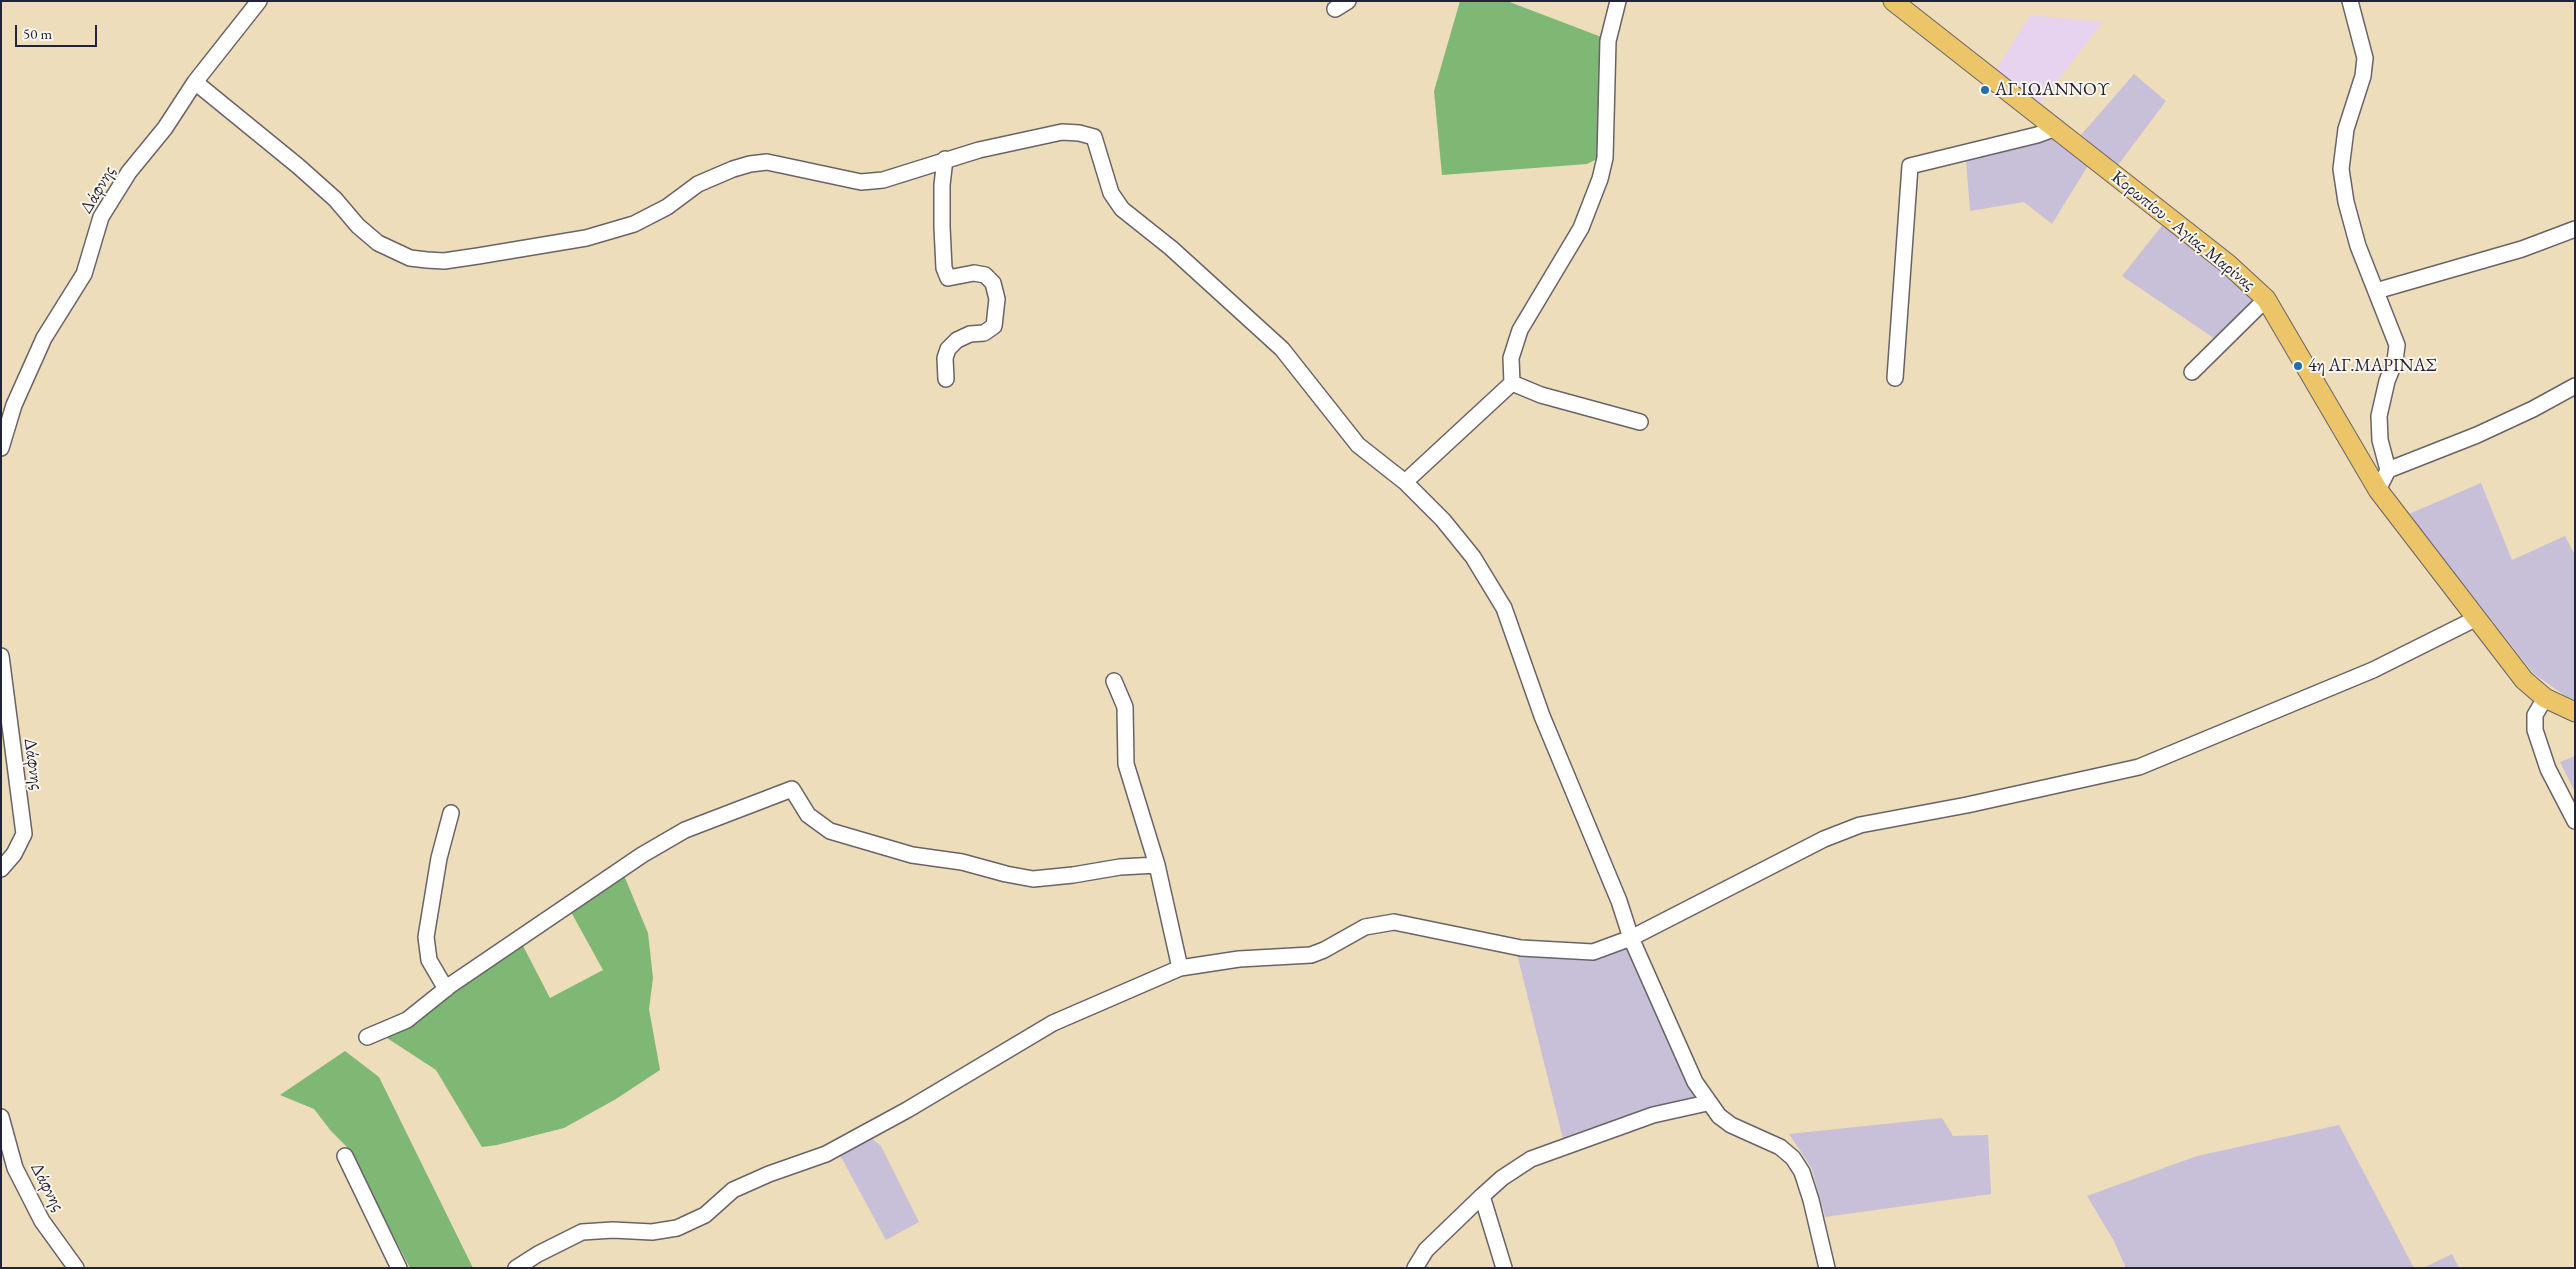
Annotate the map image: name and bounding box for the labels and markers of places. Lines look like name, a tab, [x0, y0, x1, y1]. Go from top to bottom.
place label: ΑΓ.ΙΩΑΝΝΟΥ	[1995, 79, 2110, 101]
marker: ΑΓ.ΙΩΑΝΝΟΥ	[1979, 84, 1991, 96]
place label: 4η ΑΓ.ΜΑΡΙΝΑΣ	[2308, 355, 2437, 377]
marker: 4η ΑΓ.ΜΑΡΙΝΑΣ	[2292, 360, 2304, 372]

